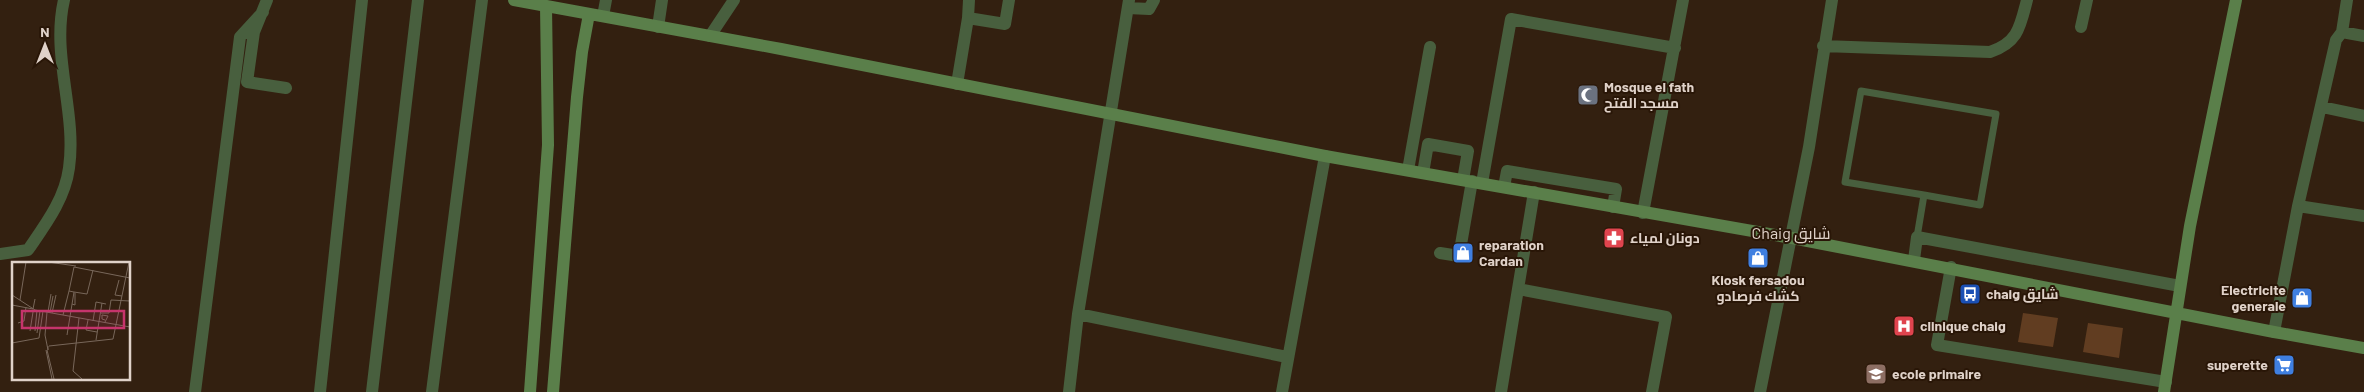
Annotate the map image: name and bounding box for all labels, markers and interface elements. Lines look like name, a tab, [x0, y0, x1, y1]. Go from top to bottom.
north arrow	[20, 20, 70, 70]
text: N	[40, 23, 50, 40]
place label: Mosque el fath مسجد الفتح	[1604, 78, 1694, 113]
mosque icon: Mosque el fath مسجد الفتح	[1576, 83, 1600, 107]
district label: Chaig شايق	[1752, 223, 1830, 244]
pharmacy icon: دونان لمياء	[1602, 226, 1626, 250]
place label: دونان لمياء	[1630, 229, 1700, 247]
place label: reparation Cardan	[1479, 236, 1544, 269]
shop icon: reparation Cardan	[1451, 241, 1475, 265]
shop icon: Kiosk fersadou كشك فرصادو	[1746, 246, 1770, 270]
inset map	[12, 262, 130, 380]
place label: Kiosk fersadou كشك فرصادو	[1711, 271, 1805, 305]
place label: Electricite generale	[2221, 281, 2286, 314]
bus stop icon: chaig شايق	[1958, 282, 1982, 306]
place label: chaig شايق	[1986, 285, 2059, 303]
shop icon: Electricite generale	[2290, 286, 2314, 310]
hospital icon: clinique chaig	[1892, 314, 1916, 338]
place label: clinique chaig	[1920, 317, 2006, 334]
supermarket icon: superette	[2272, 353, 2296, 377]
place label: superette	[2207, 356, 2268, 373]
school or university icon: ecole primaire	[1864, 362, 1888, 386]
place label: ecole primaire	[1892, 365, 1981, 382]

